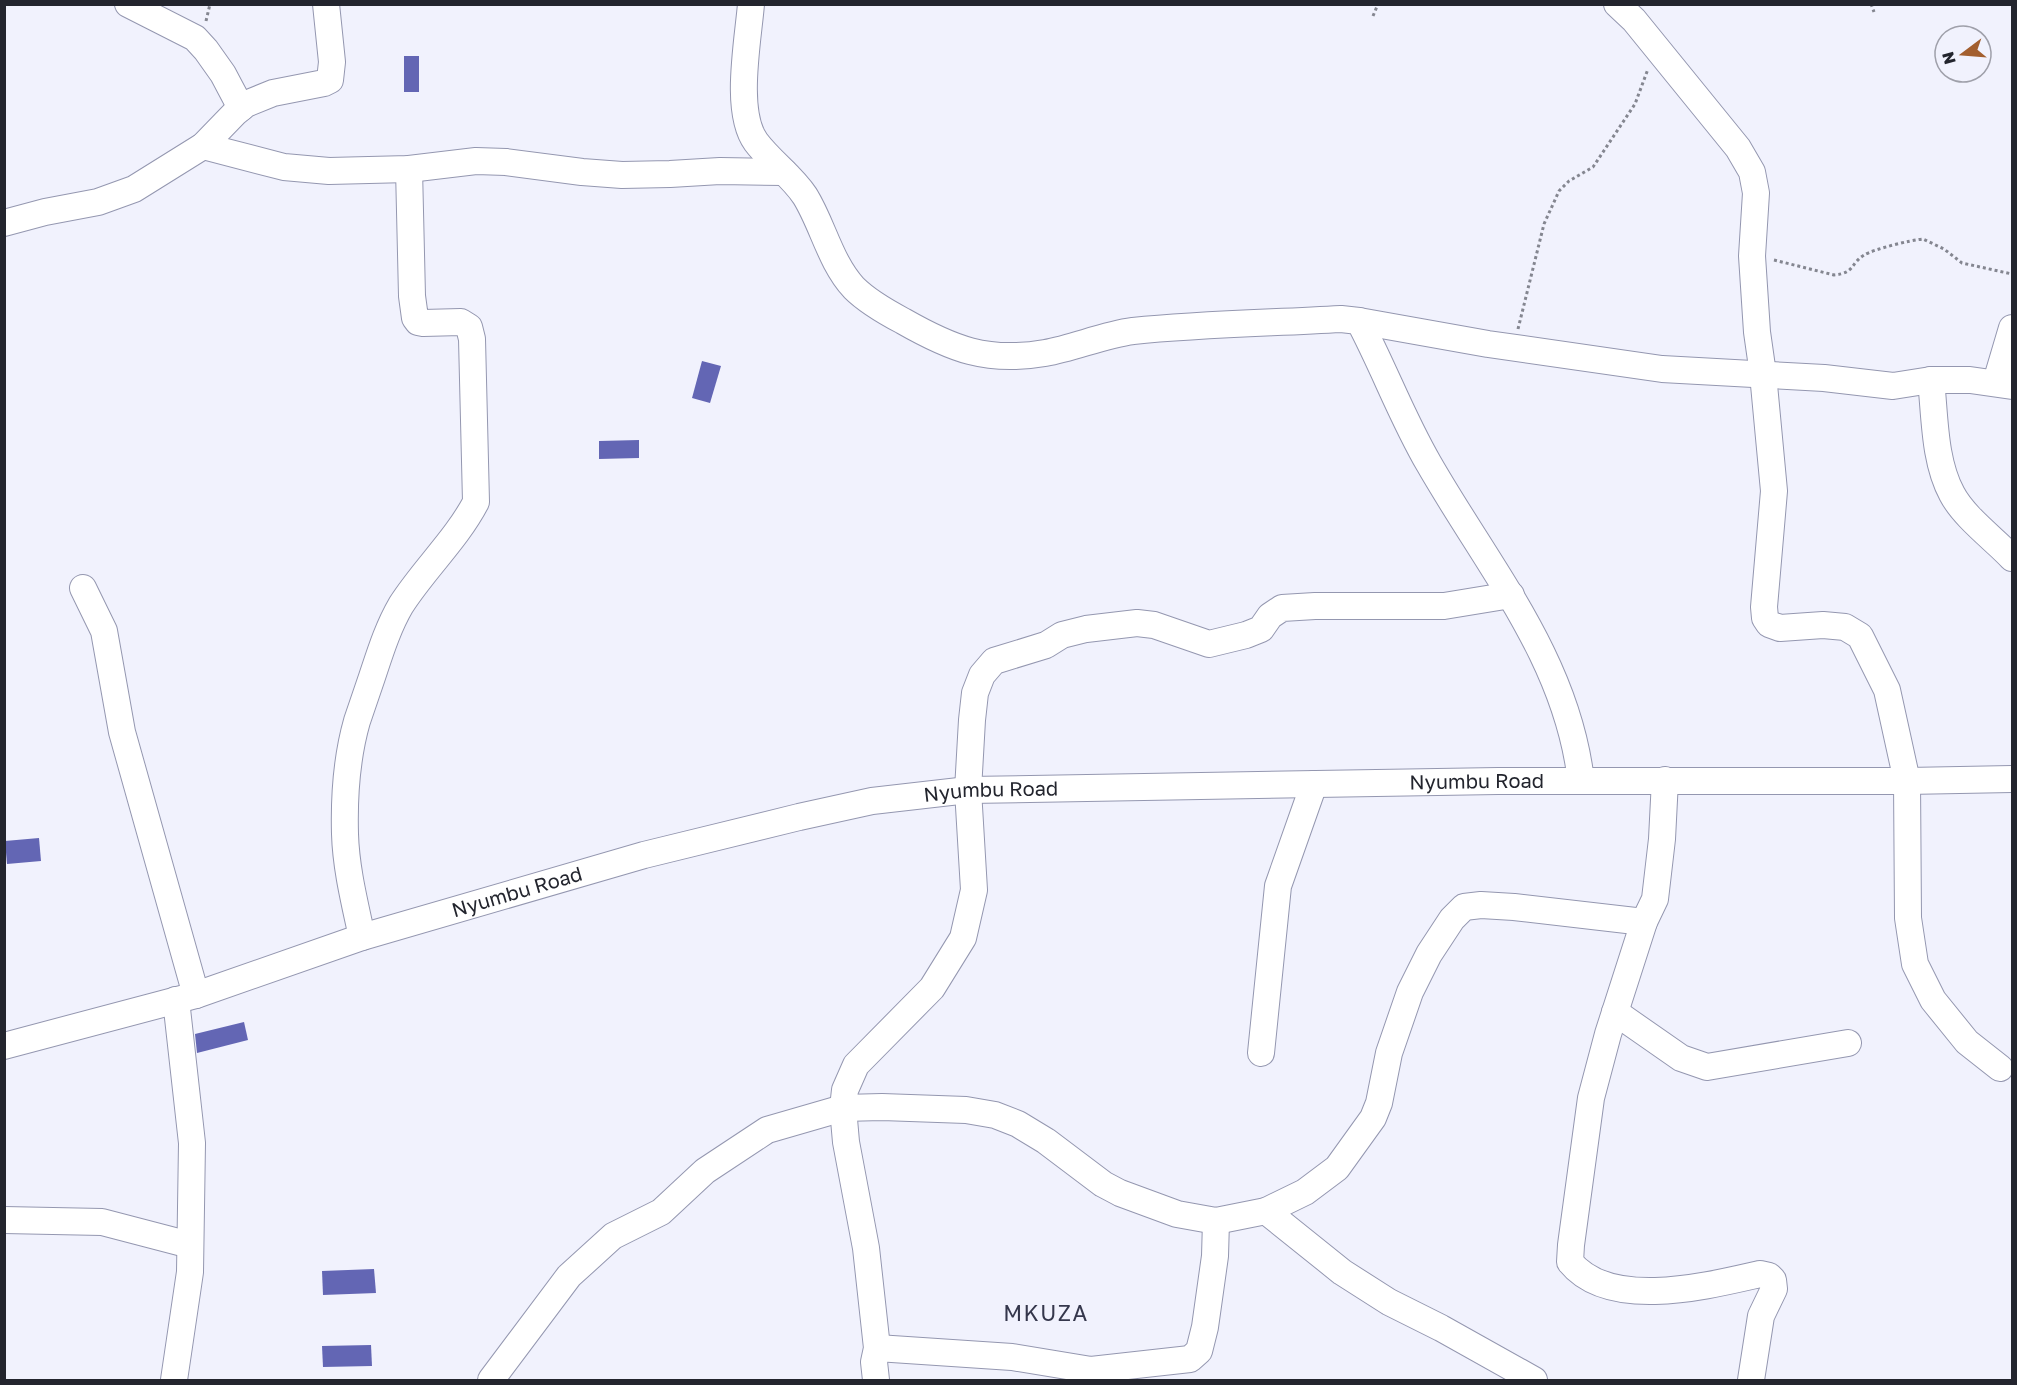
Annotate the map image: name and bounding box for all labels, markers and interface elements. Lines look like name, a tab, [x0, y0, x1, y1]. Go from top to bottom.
north arrow	[1933, 24, 1993, 84]
text: N	[1937, 50, 1960, 67]
street label: Nyumbu Road	[1409, 768, 1544, 794]
street label: Nyumbu Road	[922, 775, 1058, 806]
street label: Nyumbu Road	[449, 861, 585, 921]
district label: MKUZA	[1003, 1299, 1089, 1326]

